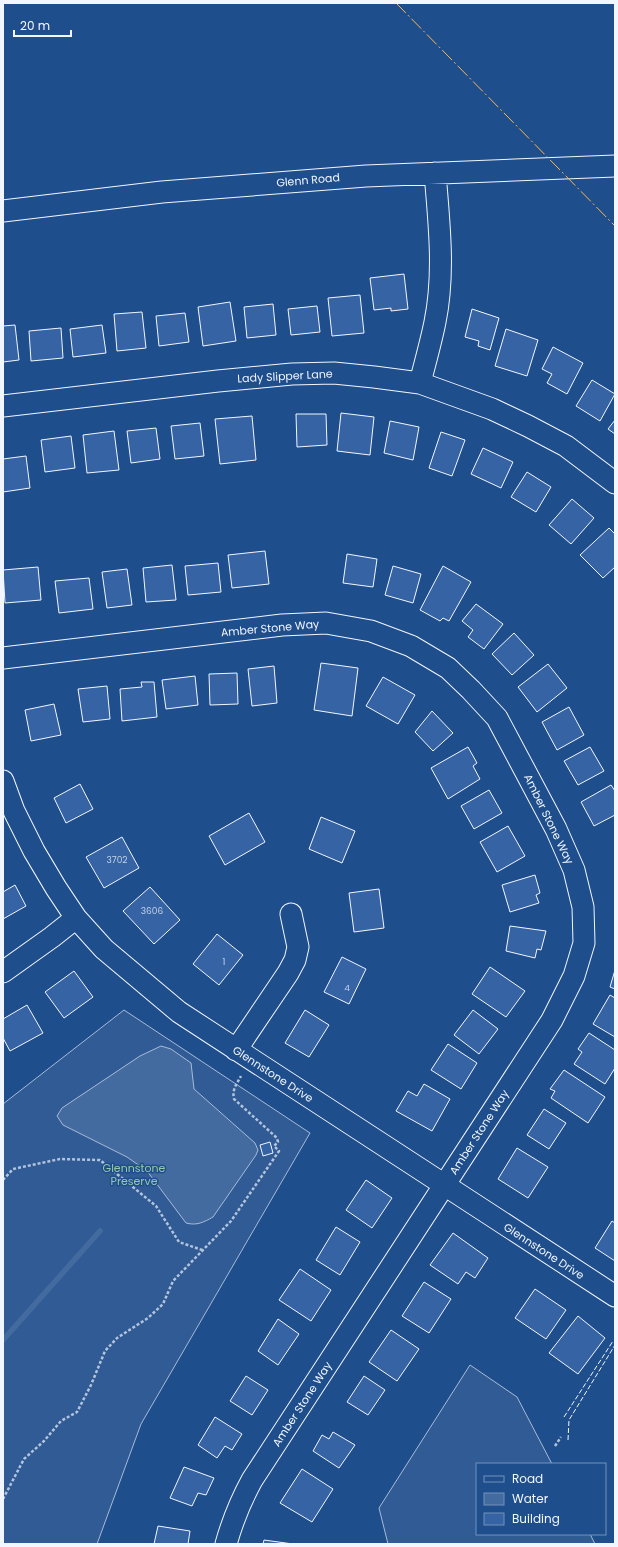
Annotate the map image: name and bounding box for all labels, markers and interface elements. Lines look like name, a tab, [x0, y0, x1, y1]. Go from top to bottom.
scale bar	[14, 12, 71, 38]
text: 20 m	[20, 17, 50, 34]
street label: Glenn Road	[276, 169, 340, 191]
street label: Lady Slipper Lane	[237, 366, 333, 386]
street label: Amber Stone Way	[220, 616, 321, 640]
street label: Amber Stone Way	[520, 771, 578, 868]
house number: 3702	[106, 854, 128, 866]
house number: 3606	[141, 905, 163, 917]
house number: 1	[223, 956, 226, 968]
house number: 4	[344, 982, 350, 994]
street label: Glennstone Drive	[230, 1042, 317, 1106]
street label: Amber Stone Way	[445, 1086, 513, 1178]
park label: Glennstone Preserve	[103, 1160, 166, 1189]
street label: Glennstone Drive	[501, 1219, 588, 1283]
street label: Amber Stone Way	[268, 1358, 336, 1450]
legend	[476, 1463, 606, 1535]
text: Road	[512, 1470, 543, 1487]
text: Water	[512, 1490, 549, 1507]
text: Building	[512, 1510, 560, 1527]

